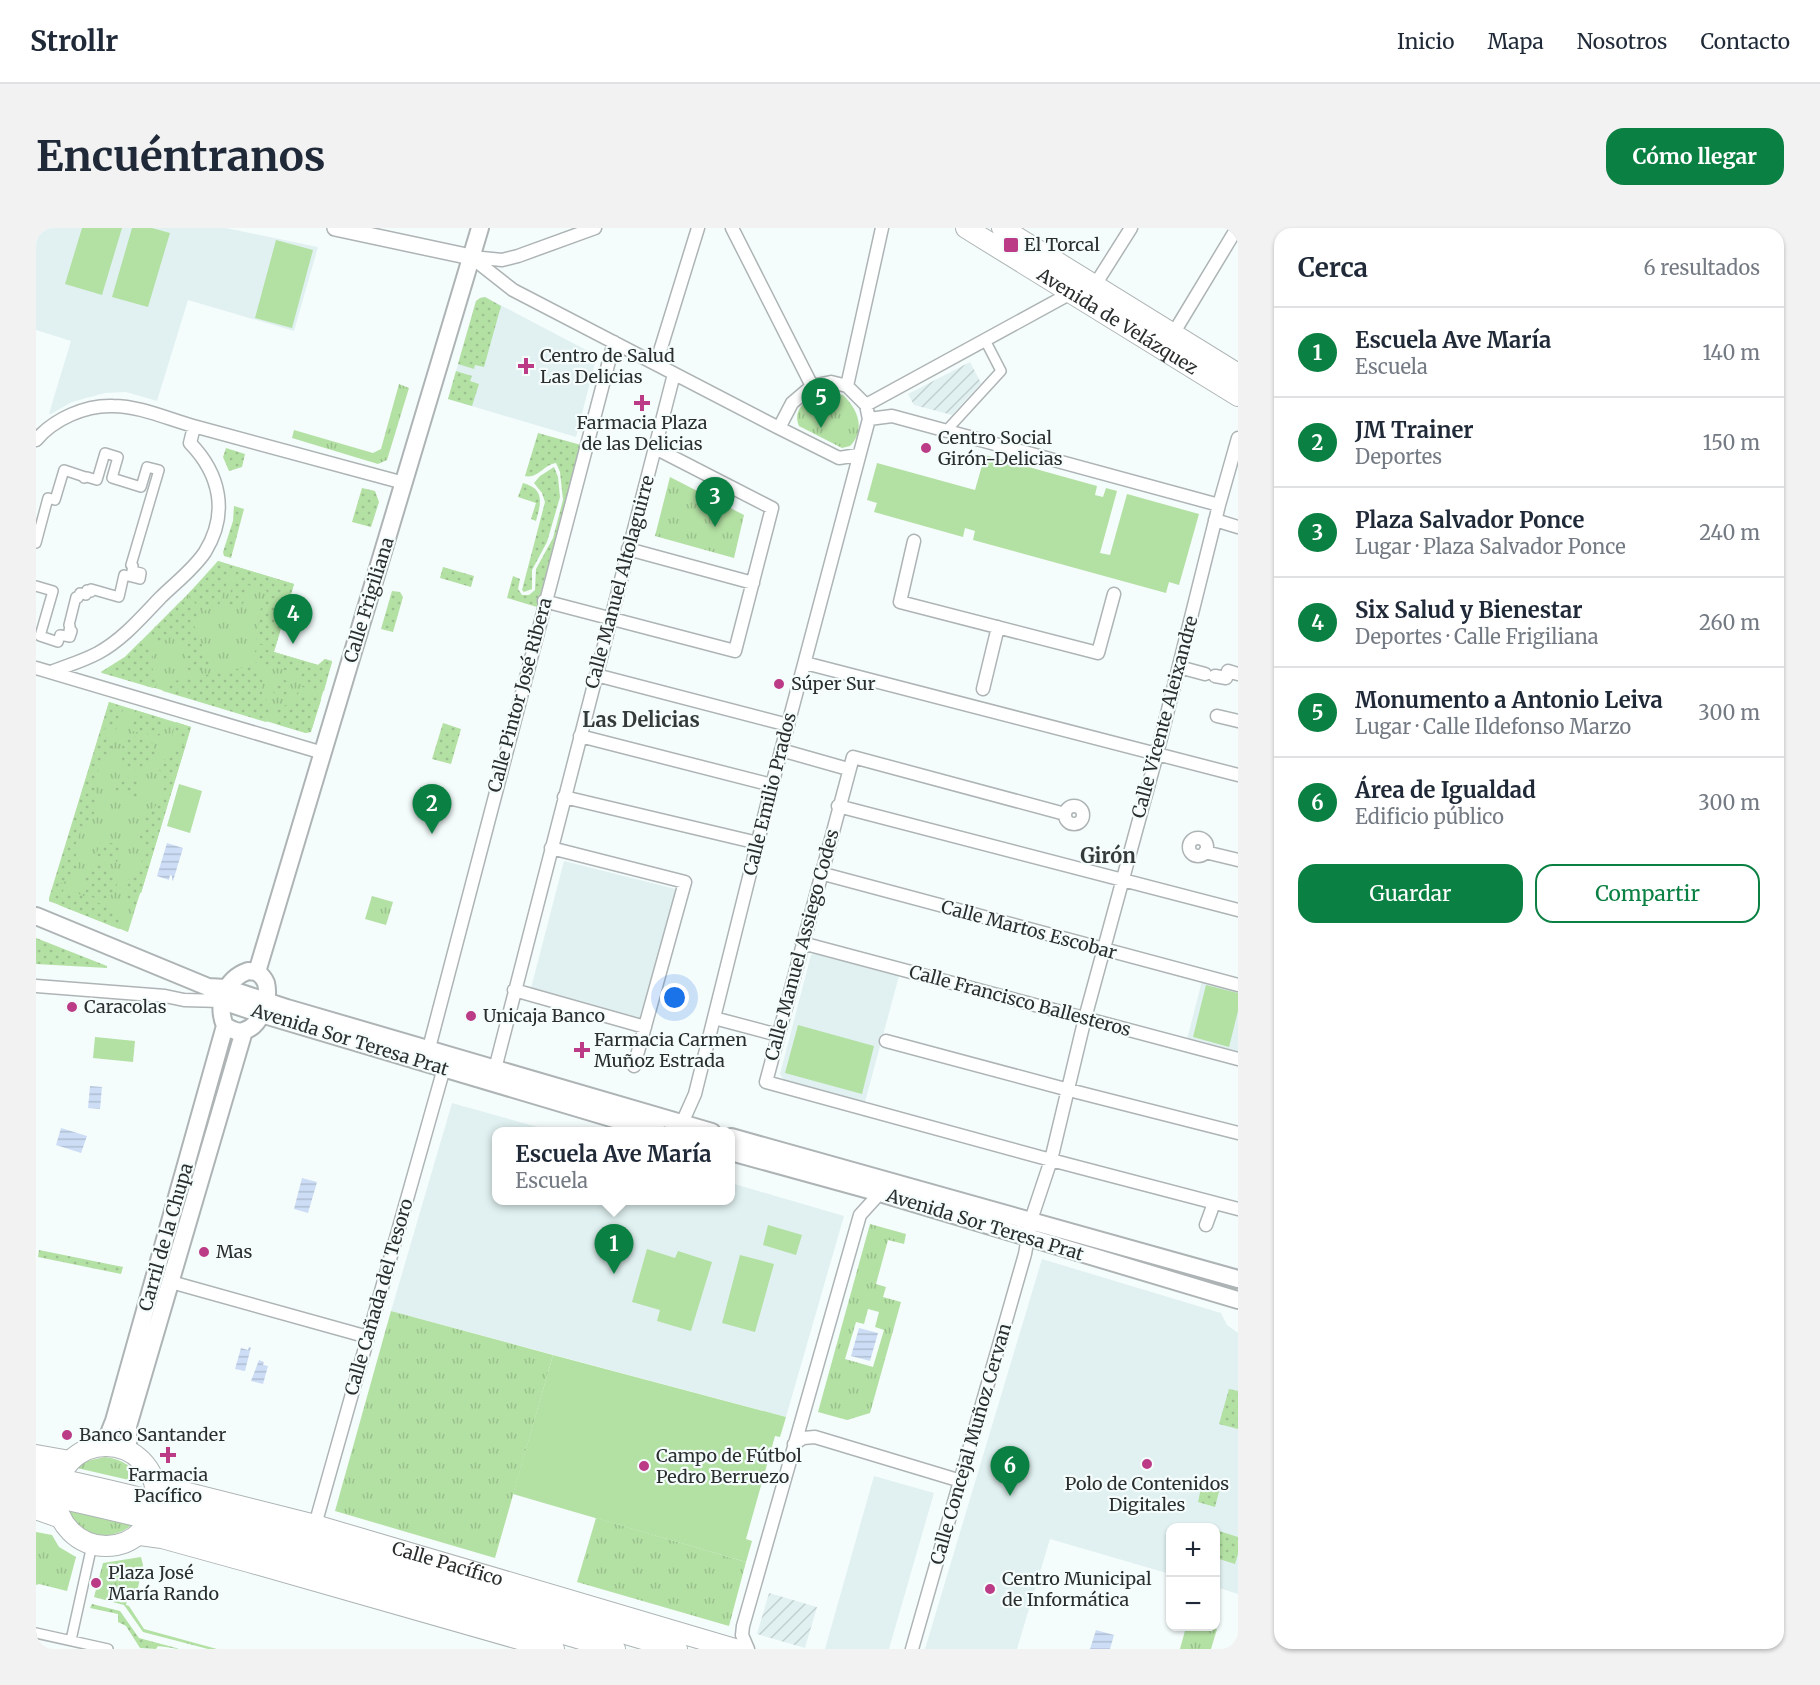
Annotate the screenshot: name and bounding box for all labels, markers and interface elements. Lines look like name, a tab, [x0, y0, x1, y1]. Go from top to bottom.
text: Strollr	[30, 23, 118, 59]
text: Inicio	[1397, 28, 1455, 55]
text: Mapa	[1488, 28, 1544, 55]
text: Nosotros	[1577, 28, 1667, 55]
text: Contacto	[1700, 28, 1790, 55]
button: Cómo llegar	[1606, 128, 1784, 185]
text: Encuéntranos	[36, 130, 325, 182]
place label: El Torcal	[1024, 233, 1100, 256]
marker: El Torcal	[1002, 236, 1020, 254]
text: Cerca	[1298, 251, 1368, 284]
text: 6 resultados	[1644, 255, 1760, 280]
street label: Avenida de Velázquez	[1032, 262, 1203, 380]
text: Escuela Ave María	[1355, 326, 1551, 354]
text: 1	[1313, 340, 1322, 365]
text: 140 m	[1703, 340, 1760, 365]
place label: Centro de Salud Las Delicias	[540, 344, 675, 388]
text: Escuela	[1355, 354, 1428, 379]
marker: Centro de Salud Las Delicias	[517, 357, 535, 375]
pin: 5	[802, 378, 840, 428]
marker: Farmacia Plaza de las Delicias	[635, 396, 649, 410]
place label: Farmacia Plaza de las Delicias	[577, 411, 708, 455]
text: JM Trainer	[1355, 416, 1473, 444]
place label: Centro Social Girón-Delicias	[938, 426, 1063, 470]
text: 2	[1312, 430, 1323, 455]
text: 150 m	[1703, 430, 1760, 455]
marker: Centro Social Girón-Delicias	[919, 441, 933, 455]
text: Deportes	[1355, 444, 1442, 469]
street label: Calle Manuel Altolaguirre	[580, 473, 659, 691]
pin: 3	[696, 478, 734, 527]
text: Plaza Salvador Ponce	[1355, 506, 1584, 534]
text: 3	[1312, 520, 1323, 545]
text: 240 m	[1699, 520, 1760, 545]
street label: Calle Frigiliana	[338, 534, 399, 665]
text: Lugar · Plaza Salvador Ponce	[1355, 534, 1626, 559]
pin: 4	[274, 594, 312, 644]
street label: Calle Pintor José Ribera	[482, 595, 557, 795]
text: Six Salud y Bienestar	[1355, 596, 1582, 624]
text: 4	[1311, 610, 1324, 635]
text: 260 m	[1699, 610, 1760, 635]
street label: Calle Vicente Aleixandre	[1126, 613, 1203, 821]
text: Deportes · Calle Frigiliana	[1355, 624, 1599, 649]
place label: Súper Sur	[791, 672, 876, 695]
marker: Súper Sur	[772, 677, 786, 691]
text: Monumento a Antonio Leiva	[1355, 686, 1663, 714]
text: 5	[1312, 700, 1323, 725]
text: 300 m	[1698, 700, 1760, 725]
district label: Las Delicias	[582, 707, 700, 732]
street label: Calle Emilio Prados	[738, 710, 801, 878]
text: Lugar · Calle Ildefonso Marzo	[1355, 714, 1631, 739]
text: Área de Igualdad	[1355, 776, 1536, 804]
pin: 2	[412, 784, 452, 834]
text: 6	[1311, 790, 1324, 815]
text: 300 m	[1698, 790, 1760, 815]
text: Edificio público	[1355, 804, 1504, 829]
street label: Calle Manuel Assiego Codes	[760, 826, 844, 1063]
district label: Girón	[1080, 843, 1136, 868]
button: Guardar	[1298, 864, 1523, 923]
button: Compartir	[1535, 864, 1760, 923]
street label: Calle Martos Escobar	[939, 895, 1120, 964]
street label: Calle Francisco Ballesteros	[907, 960, 1134, 1041]
your location	[660, 983, 689, 1012]
place label: Caracolas	[84, 995, 167, 1018]
street label: Avenida Sor Teresa Prat	[248, 998, 451, 1080]
marker: Caracolas	[65, 1000, 79, 1014]
place label: Unicaja Banco	[483, 1004, 605, 1027]
marker: Unicaja Banco	[464, 1009, 478, 1023]
place label: Farmacia Carmen Muñoz Estrada	[594, 1028, 747, 1072]
marker: Farmacia Carmen Muñoz Estrada	[575, 1043, 589, 1057]
popup	[492, 1127, 735, 1205]
text: Escuela Ave María	[515, 1140, 712, 1168]
street label: Carril de la Chupa	[133, 1160, 198, 1314]
text: Escuela	[515, 1168, 588, 1193]
street label: Avenida Sor Teresa Prat	[883, 1183, 1086, 1265]
street label: Calle Cañada del Tesoro	[339, 1196, 418, 1398]
pin: 1	[594, 1224, 634, 1274]
place label: Mas	[216, 1240, 253, 1263]
marker: Mas	[197, 1245, 211, 1259]
street label: Calle Concejal Muñoz Cervan	[925, 1321, 1016, 1567]
place label: Banco Santander	[79, 1423, 226, 1446]
marker: Banco Santander	[60, 1428, 74, 1442]
place label: Campo de Fútbol Pedro Berruezo	[656, 1444, 802, 1488]
pin: 6	[990, 1446, 1030, 1496]
marker: Farmacia Pacífico	[161, 1448, 175, 1462]
marker: Polo de Contenidos Digitales	[1140, 1457, 1154, 1471]
marker: Campo de Fútbol Pedro Berruezo	[637, 1459, 651, 1473]
place label: Farmacia Pacífico	[128, 1463, 208, 1507]
place label: Polo de Contenidos Digitales	[1065, 1472, 1229, 1516]
map controls	[1166, 1523, 1220, 1631]
button: +	[1166, 1523, 1220, 1577]
street label: Calle Pacífico	[389, 1536, 506, 1591]
place label: Plaza José María Rando	[108, 1561, 219, 1605]
place label: Centro Municipal de Informática	[1002, 1567, 1152, 1611]
marker: Plaza José María Rando	[89, 1576, 103, 1590]
button: −	[1166, 1577, 1220, 1631]
marker: Centro Municipal de Informática	[983, 1582, 997, 1596]

